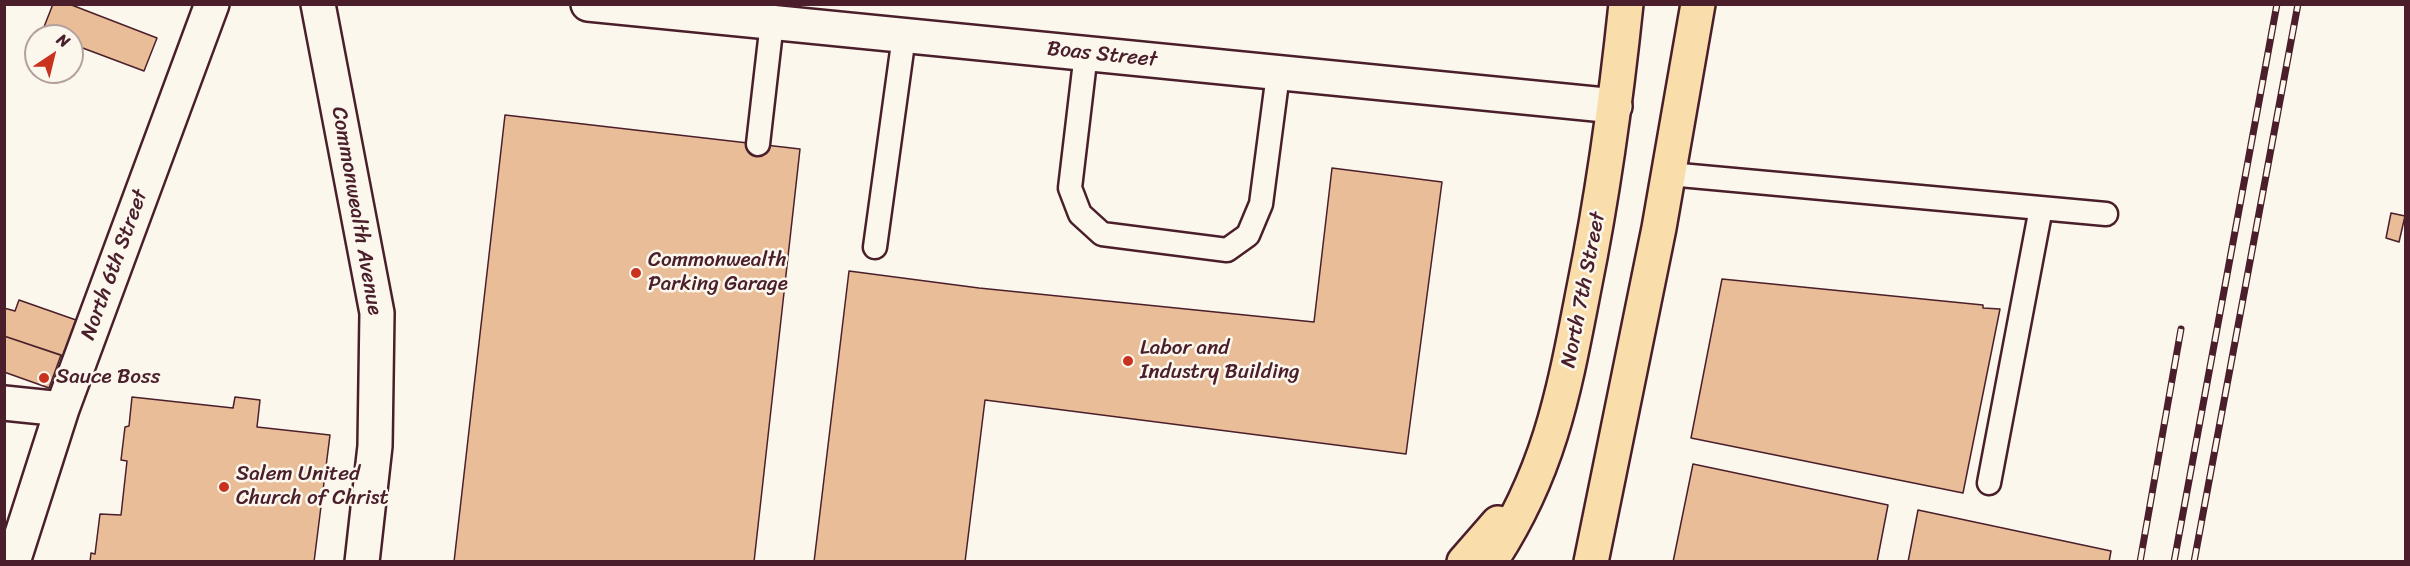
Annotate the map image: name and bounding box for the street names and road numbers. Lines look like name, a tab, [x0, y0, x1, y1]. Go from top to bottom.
street label: Boas Street	[1046, 37, 1158, 73]
street label: Commonwealth Avenue	[325, 105, 387, 317]
street label: North 6th Street	[76, 186, 154, 344]
street label: North 7th Street	[1557, 210, 1611, 370]

